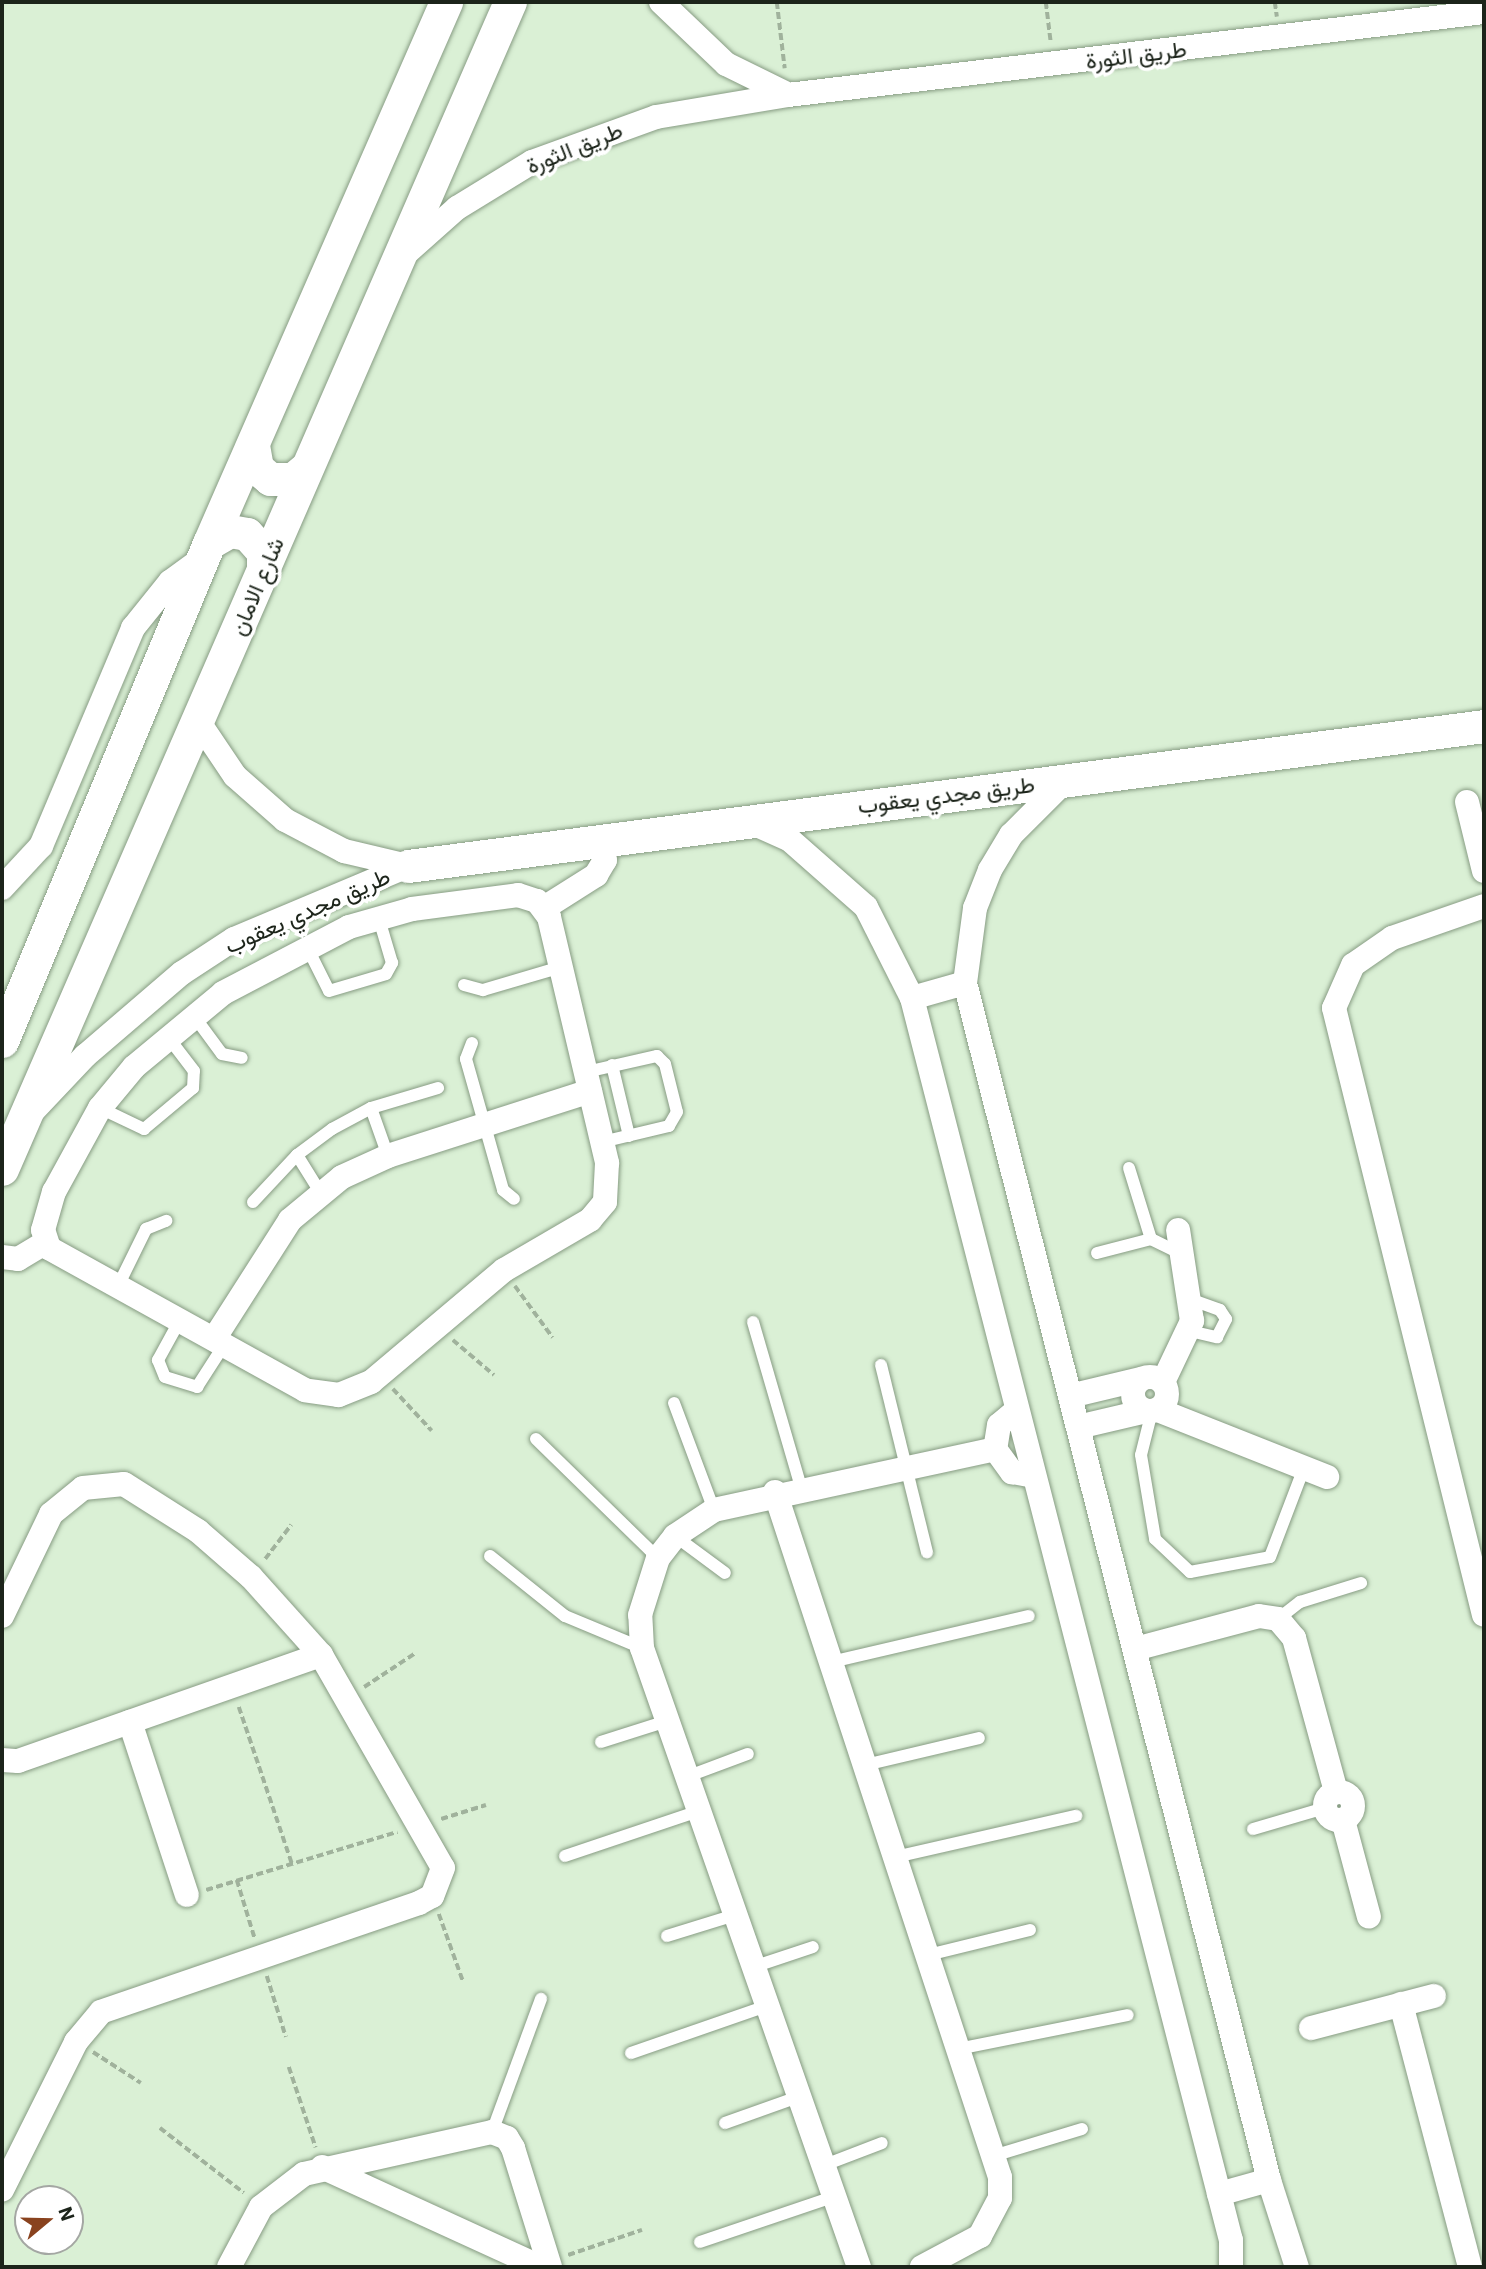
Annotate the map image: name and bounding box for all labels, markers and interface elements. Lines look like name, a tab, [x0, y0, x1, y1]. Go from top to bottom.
street label: طريق الثورة	[1084, 34, 1188, 74]
street label: طريق الثورة	[522, 115, 626, 179]
street label: شارع الامان	[223, 533, 289, 639]
street label: طريق مجدي يعقوب	[856, 769, 1036, 819]
street label: طريق مجدي يعقوب	[220, 861, 394, 959]
north arrow	[14, 2185, 84, 2255]
text: N	[53, 2203, 81, 2224]

